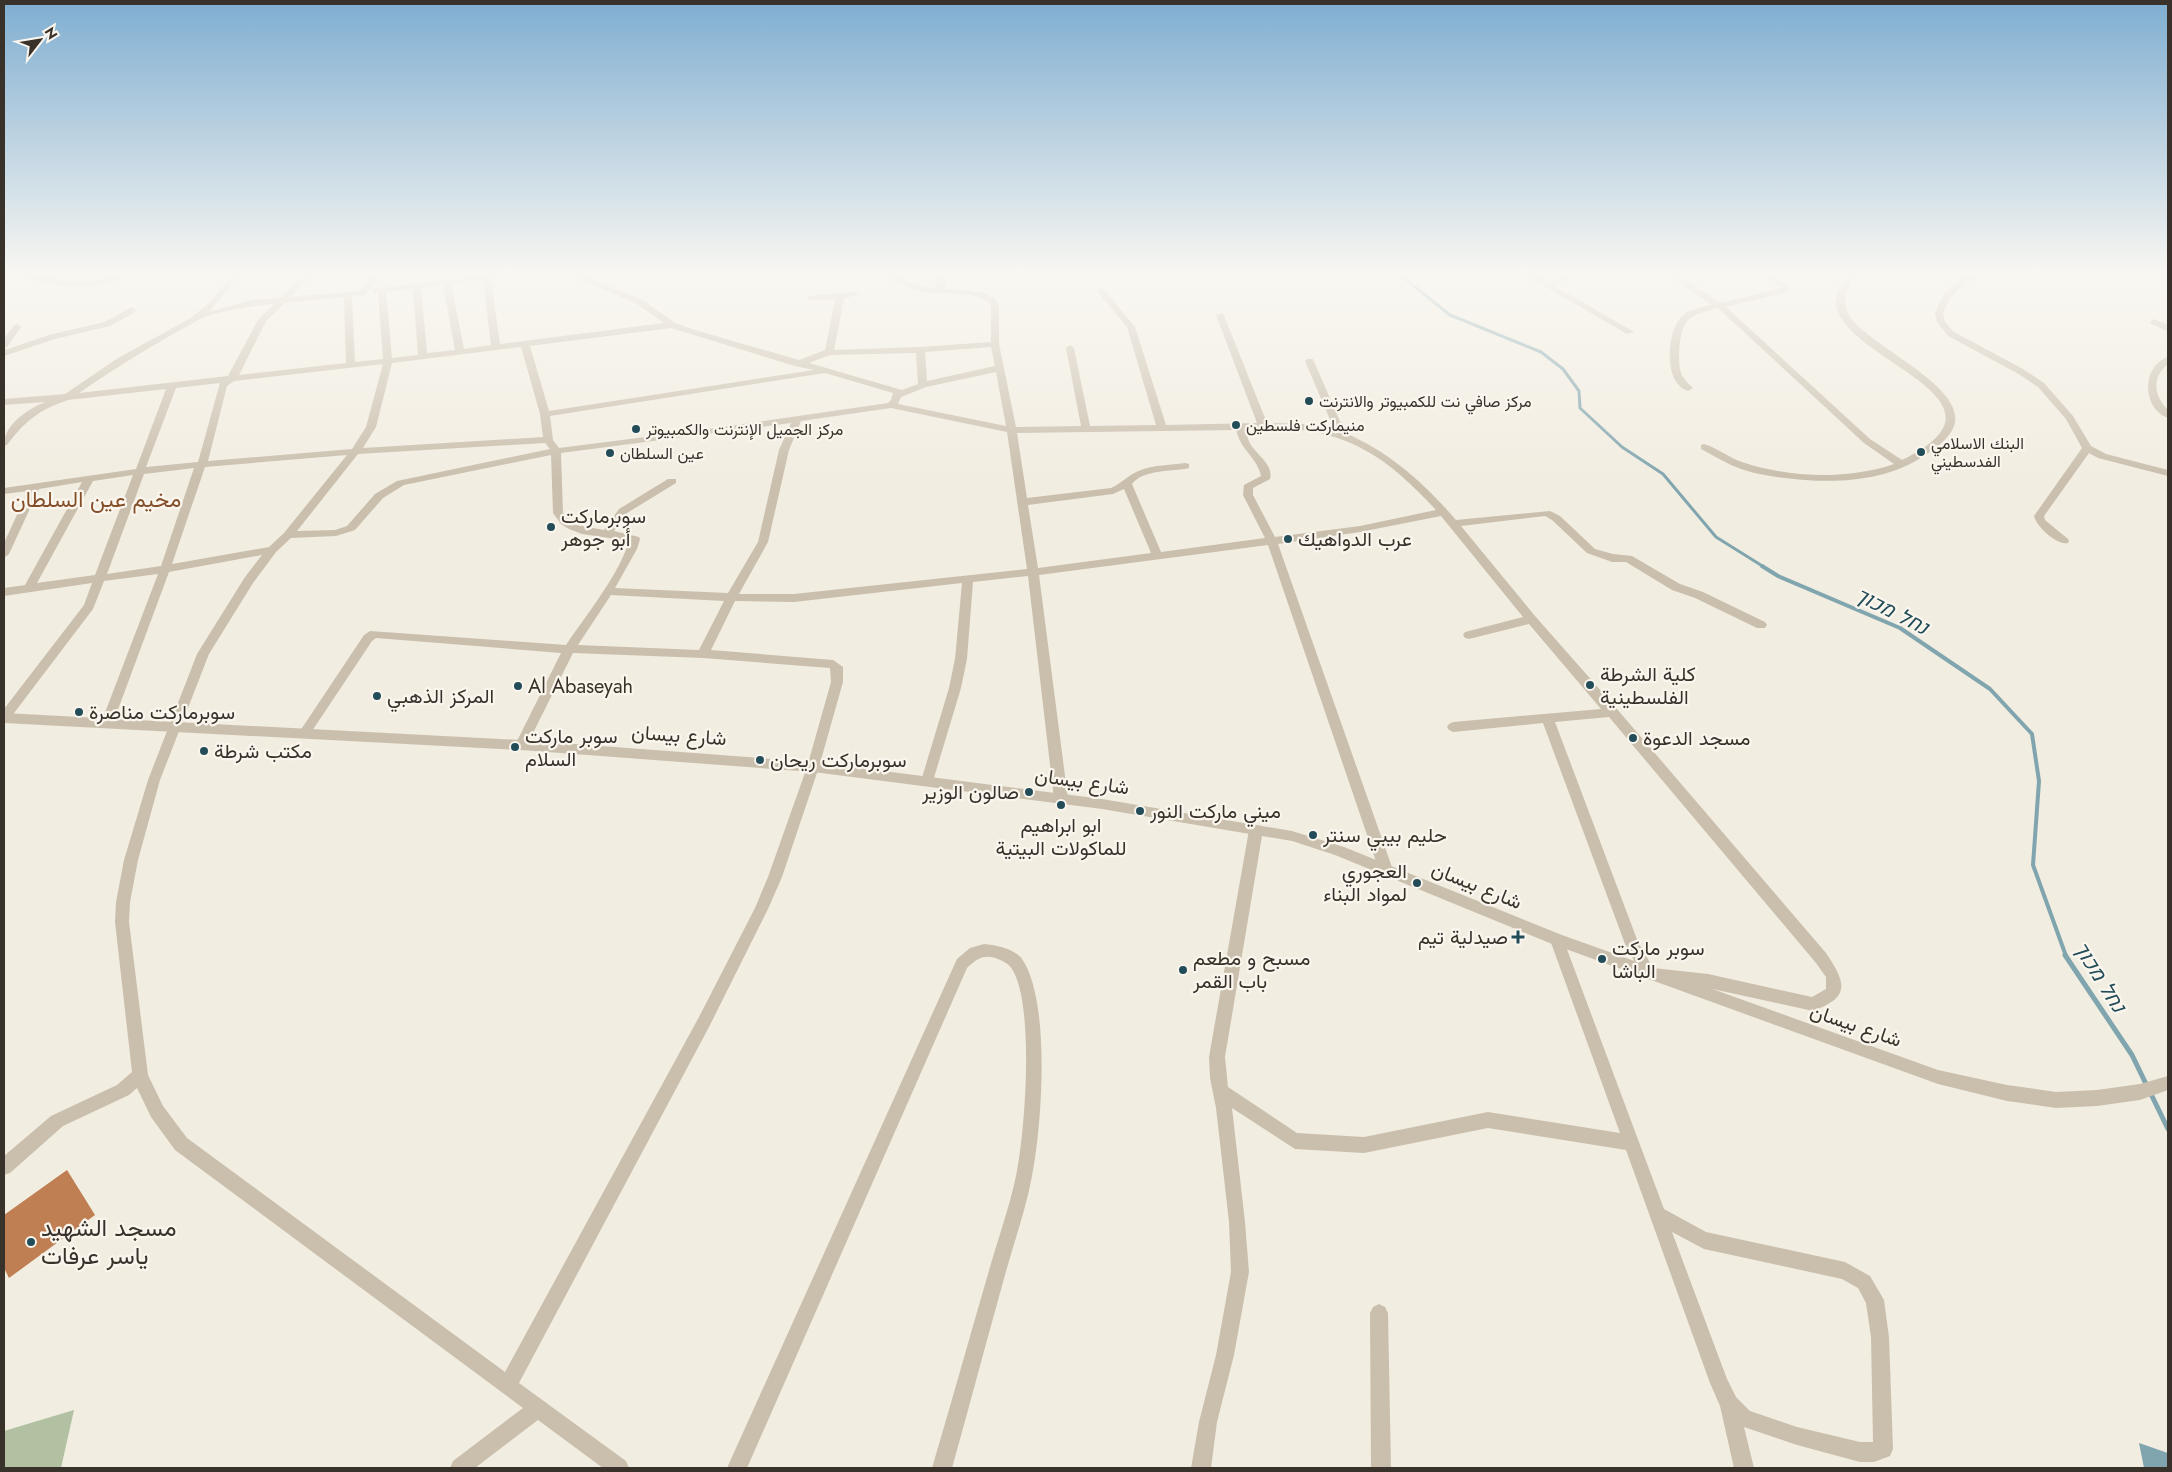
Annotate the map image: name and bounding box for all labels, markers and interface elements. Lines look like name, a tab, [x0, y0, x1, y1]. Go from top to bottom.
north arrow	[15, 15, 65, 65]
text: N	[40, 23, 63, 43]
place label: مركز صافي نت للكمبيوتر والانترنت	[1319, 390, 1532, 415]
marker: مركز صافي نت للكمبيوتر والانترنت	[1303, 395, 1315, 407]
place label: منيماركت فلسطين	[1246, 414, 1364, 437]
place label: مركز الجميل الإنترنت والكمبيوتر	[645, 418, 843, 441]
marker: منيماركت فلسطين	[1230, 419, 1242, 431]
marker: مركز الجميل الإنترنت والكمبيوتر	[630, 423, 642, 435]
place label: البنك الاسلامي الفدسطيني	[1931, 432, 2024, 475]
place label: عين السلطان	[620, 442, 704, 465]
marker: البنك الاسلامي الفدسطيني	[1915, 446, 1927, 458]
marker: عين السلطان	[604, 447, 616, 459]
district label: مخيم عين السلطان	[11, 483, 181, 515]
place label: سوبرماركت أبو جوهر	[560, 502, 646, 554]
marker: سوبرماركت أبو جوهر	[545, 521, 557, 533]
place label: عرب الدواهيك	[1298, 525, 1412, 554]
marker: عرب الدواهيك	[1282, 533, 1294, 545]
water label: נחל מכוך	[1850, 580, 1935, 643]
place label: كلية الشرطة الفلسطينية	[1600, 660, 1696, 712]
place label: Al Abaseyah	[528, 672, 633, 701]
marker: كلية الشرطة الفلسطينية	[1584, 679, 1596, 691]
marker: Al Abaseyah	[512, 680, 524, 692]
place label: المركز الذهبي	[387, 682, 494, 713]
marker: المركز الذهبي	[371, 690, 383, 702]
place label: سوبرماركت مناصرة	[89, 698, 235, 727]
marker: سوبرماركت مناصرة	[73, 706, 85, 718]
street label: شارع بيسان	[631, 718, 727, 753]
place label: سوبر ماركت السلام	[525, 722, 618, 774]
place label: مسجد الدعوة	[1643, 724, 1751, 753]
marker: مسجد الدعوة	[1627, 732, 1639, 744]
place label: مكتب شرطة	[214, 737, 312, 766]
marker: سوبر ماركت السلام	[509, 741, 521, 753]
marker: مكتب شرطة	[198, 745, 210, 757]
place label: سوبرماركت ريحان	[770, 746, 907, 775]
marker: سوبرماركت ريحان	[754, 754, 766, 766]
street label: شارع بيسان	[1033, 761, 1131, 802]
place label: صالون الوزير	[921, 778, 1019, 807]
marker: صالون الوزير	[1023, 786, 1035, 798]
place label: ميني ماركت النور	[1149, 797, 1281, 828]
marker: ابو ابراهيم للماكولات البيتية	[1055, 799, 1067, 811]
marker: ميني ماركت النور	[1134, 805, 1146, 817]
place label: ابو ابراهيم للماكولات البيتية	[996, 811, 1126, 863]
place label: حليم بيبي سنتر	[1322, 821, 1447, 852]
marker: حليم بيبي سنتر	[1307, 829, 1319, 841]
street label: شارع بيسان	[1427, 854, 1526, 917]
place label: العجوري لمواد البناء	[1323, 857, 1407, 909]
marker: العجوري لمواد البناء	[1411, 877, 1423, 889]
place label: صيدلية تيم	[1418, 923, 1508, 952]
marker: صيدلية تيم	[1512, 931, 1524, 943]
place label: سوبر ماركت الباشا	[1612, 934, 1705, 986]
water label: נחל מכוך	[2066, 936, 2134, 1019]
place label: مسبح و مطعم باب القمر	[1192, 944, 1310, 996]
marker: سوبر ماركت الباشا	[1596, 953, 1608, 965]
marker: مسبح و مطعم باب القمر	[1177, 964, 1189, 976]
street label: شارع بيسان	[1806, 996, 1905, 1055]
place label: مسجد الشهيد ياسر عرفات	[41, 1210, 177, 1273]
marker: مسجد الشهيد ياسر عرفات	[25, 1236, 37, 1248]

